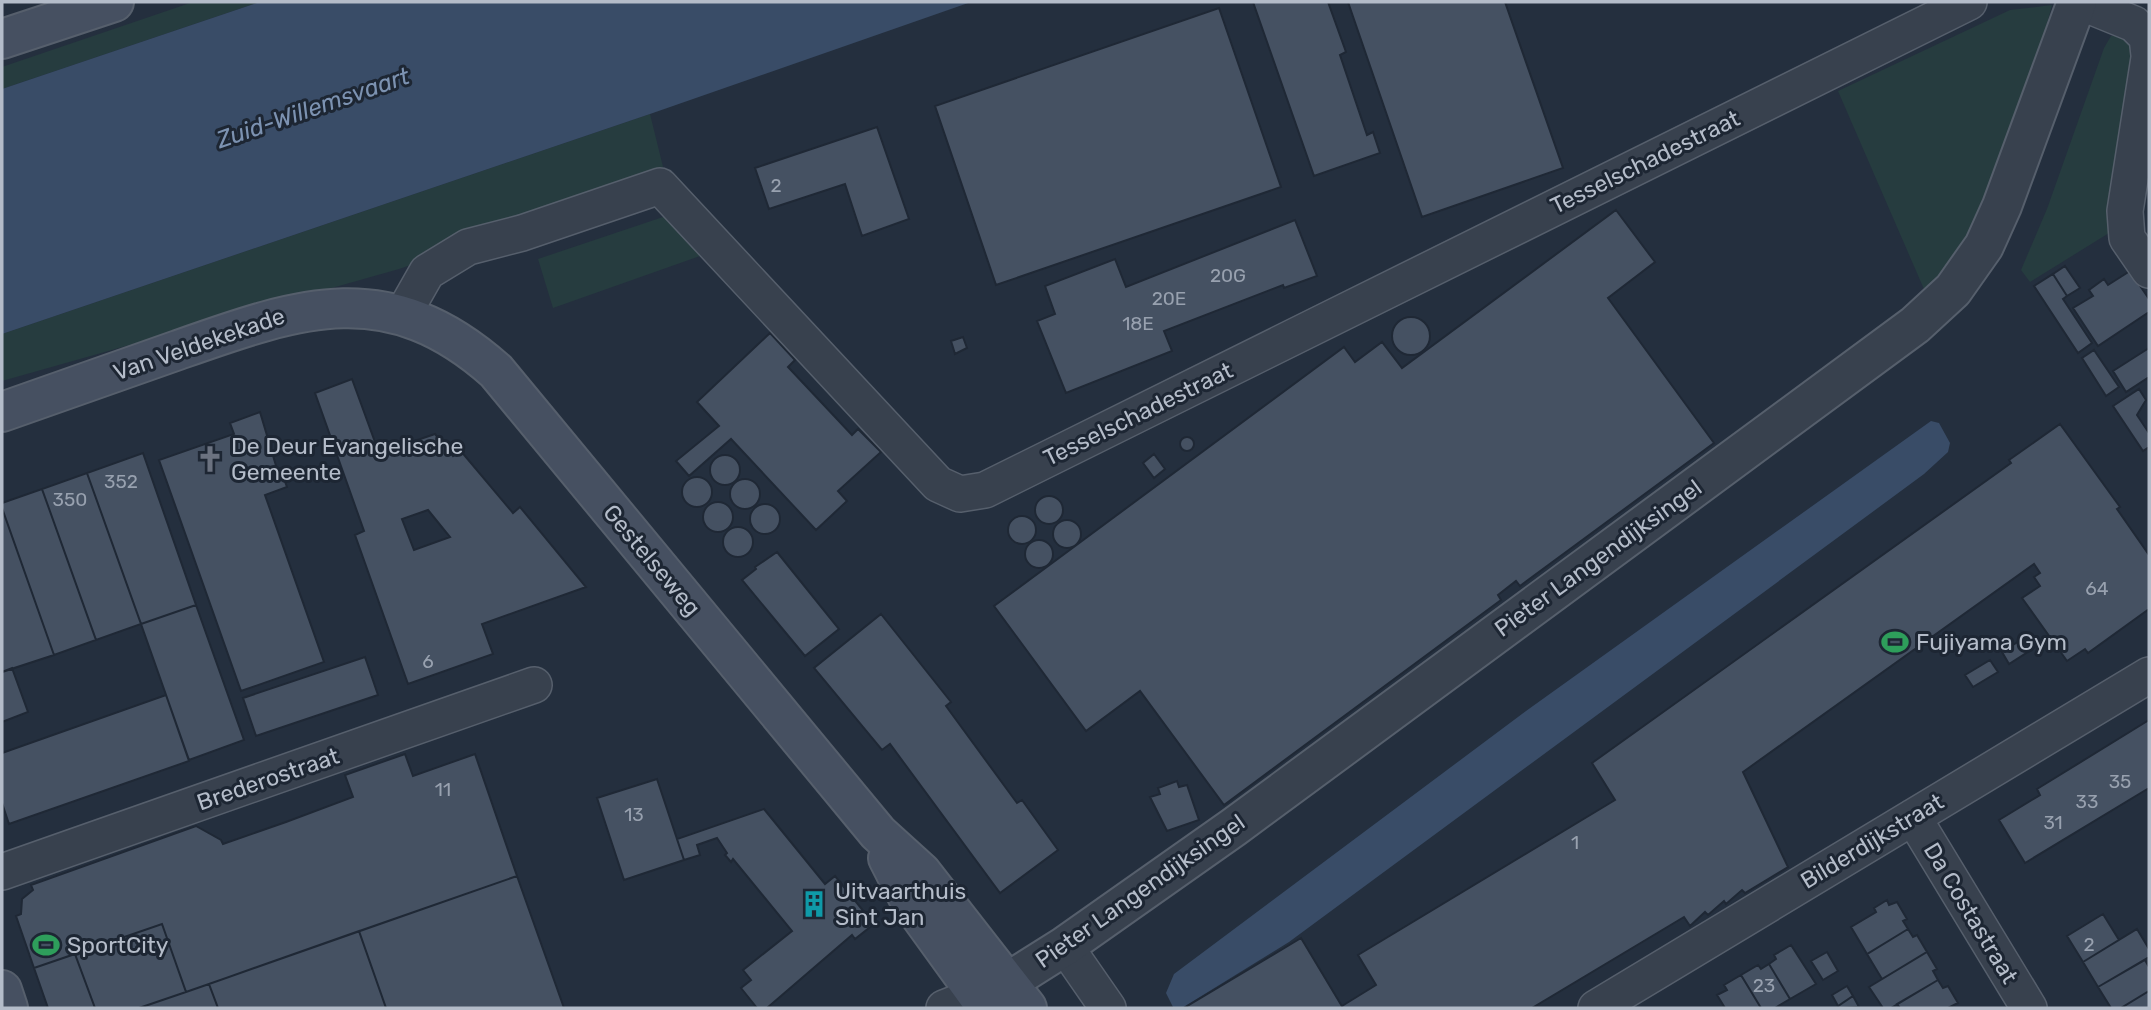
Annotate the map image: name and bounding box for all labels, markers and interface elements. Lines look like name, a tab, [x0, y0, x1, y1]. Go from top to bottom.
water label: Zuid-Willemsvaart	[212, 62, 414, 154]
street label: Tesselschadestraat	[1546, 104, 1744, 220]
house number: 2	[770, 174, 782, 197]
house number: 20G	[1210, 264, 1246, 287]
house number: 20E	[1152, 287, 1186, 310]
street label: Van Veldekekade	[110, 302, 288, 386]
house number: 18E	[1122, 312, 1154, 335]
street label: Tesselschadestraat	[1039, 356, 1237, 472]
place label: De Deur Evangelische Gemeente	[231, 432, 463, 486]
church icon: De Deur Evangelische Gemeente	[195, 444, 225, 474]
house number: 352	[104, 470, 138, 493]
street label: Pieter Langendijksingel	[1489, 473, 1707, 643]
house number: 350	[53, 488, 87, 511]
street label: Gestelseweg	[597, 499, 707, 621]
house number: 64	[2085, 577, 2109, 600]
sports icon: Fujiyama Gym	[1880, 627, 1910, 657]
place label: Fujiyama Gym	[1916, 628, 2067, 656]
house number: 6	[422, 650, 434, 673]
street label: Brederostraat	[193, 742, 343, 816]
house number: 35	[2109, 770, 2131, 793]
house number: 11	[435, 778, 451, 801]
street label: Bilderdijkstraat	[1795, 787, 1949, 895]
house number: 33	[2076, 790, 2098, 813]
house number: 13	[624, 803, 644, 826]
street label: Pieter Langendijksingel	[1030, 808, 1250, 974]
house number: 31	[2043, 811, 2063, 834]
house number: 1	[1571, 831, 1579, 854]
street label: Da Costastraat	[1918, 837, 2024, 989]
place label: Uitvaarthuis Sint Jan	[835, 877, 966, 931]
building icon: Uitvaarthuis Sint Jan	[799, 889, 829, 919]
sports icon: SportCity	[31, 930, 61, 960]
place label: SportCity	[67, 931, 169, 959]
house number: 2	[2083, 933, 2095, 956]
house number: 23	[1753, 974, 1775, 997]

